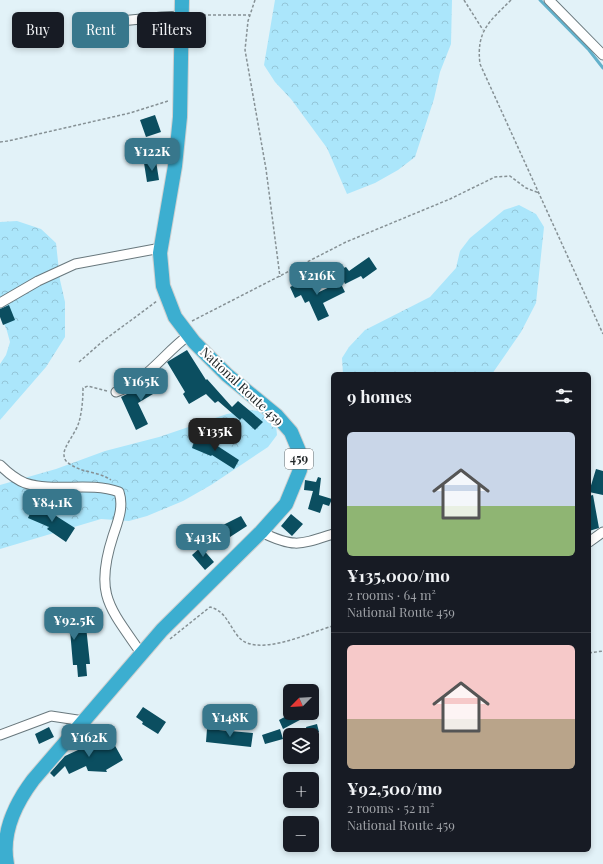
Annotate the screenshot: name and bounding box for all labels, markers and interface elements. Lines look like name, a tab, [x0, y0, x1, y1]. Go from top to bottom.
chip: Buy	[12, 12, 64, 48]
chip: Rent	[72, 12, 129, 48]
chip: Filters	[137, 12, 206, 48]
pin: ¥122K	[124, 138, 180, 172]
text: ¥122K	[134, 142, 170, 159]
pin: ¥216K	[289, 262, 345, 296]
text: ¥216K	[298, 266, 336, 283]
street label: National Route 459	[197, 343, 288, 429]
pin: ¥165K	[113, 368, 169, 402]
text: ¥165K	[123, 372, 159, 389]
text: 9 homes	[347, 385, 412, 407]
icon: filters	[553, 385, 575, 407]
pin: ¥135K	[187, 418, 243, 452]
text: ¥135K	[197, 422, 233, 439]
road number: 459	[285, 449, 313, 469]
icon: home	[425, 458, 497, 530]
pin: ¥84.1K	[19, 489, 85, 523]
text: ¥84.1K	[32, 493, 72, 510]
pin: ¥413K	[175, 524, 231, 558]
text: ¥413K	[185, 528, 221, 545]
text: ¥135,000/mo	[347, 564, 450, 586]
text: 2 rooms · 64 m²	[347, 586, 436, 603]
text: National Route 459	[347, 603, 455, 620]
pin: ¥92.5K	[41, 607, 107, 641]
text: ¥92.5K	[53, 611, 95, 628]
icon: home	[425, 671, 497, 743]
north arrow	[283, 684, 319, 720]
map controls	[283, 684, 319, 852]
pin: ¥148K	[202, 704, 258, 738]
text: ¥148K	[211, 708, 249, 725]
pin: ¥162K	[61, 724, 117, 758]
text: ¥162K	[70, 728, 108, 745]
button: layers	[283, 728, 319, 764]
button: +	[283, 772, 319, 808]
text: ¥92,500/mo	[347, 777, 442, 799]
text: 2 rooms · 52 m²	[347, 799, 434, 816]
button: −	[283, 816, 319, 852]
text: National Route 459	[347, 816, 455, 833]

